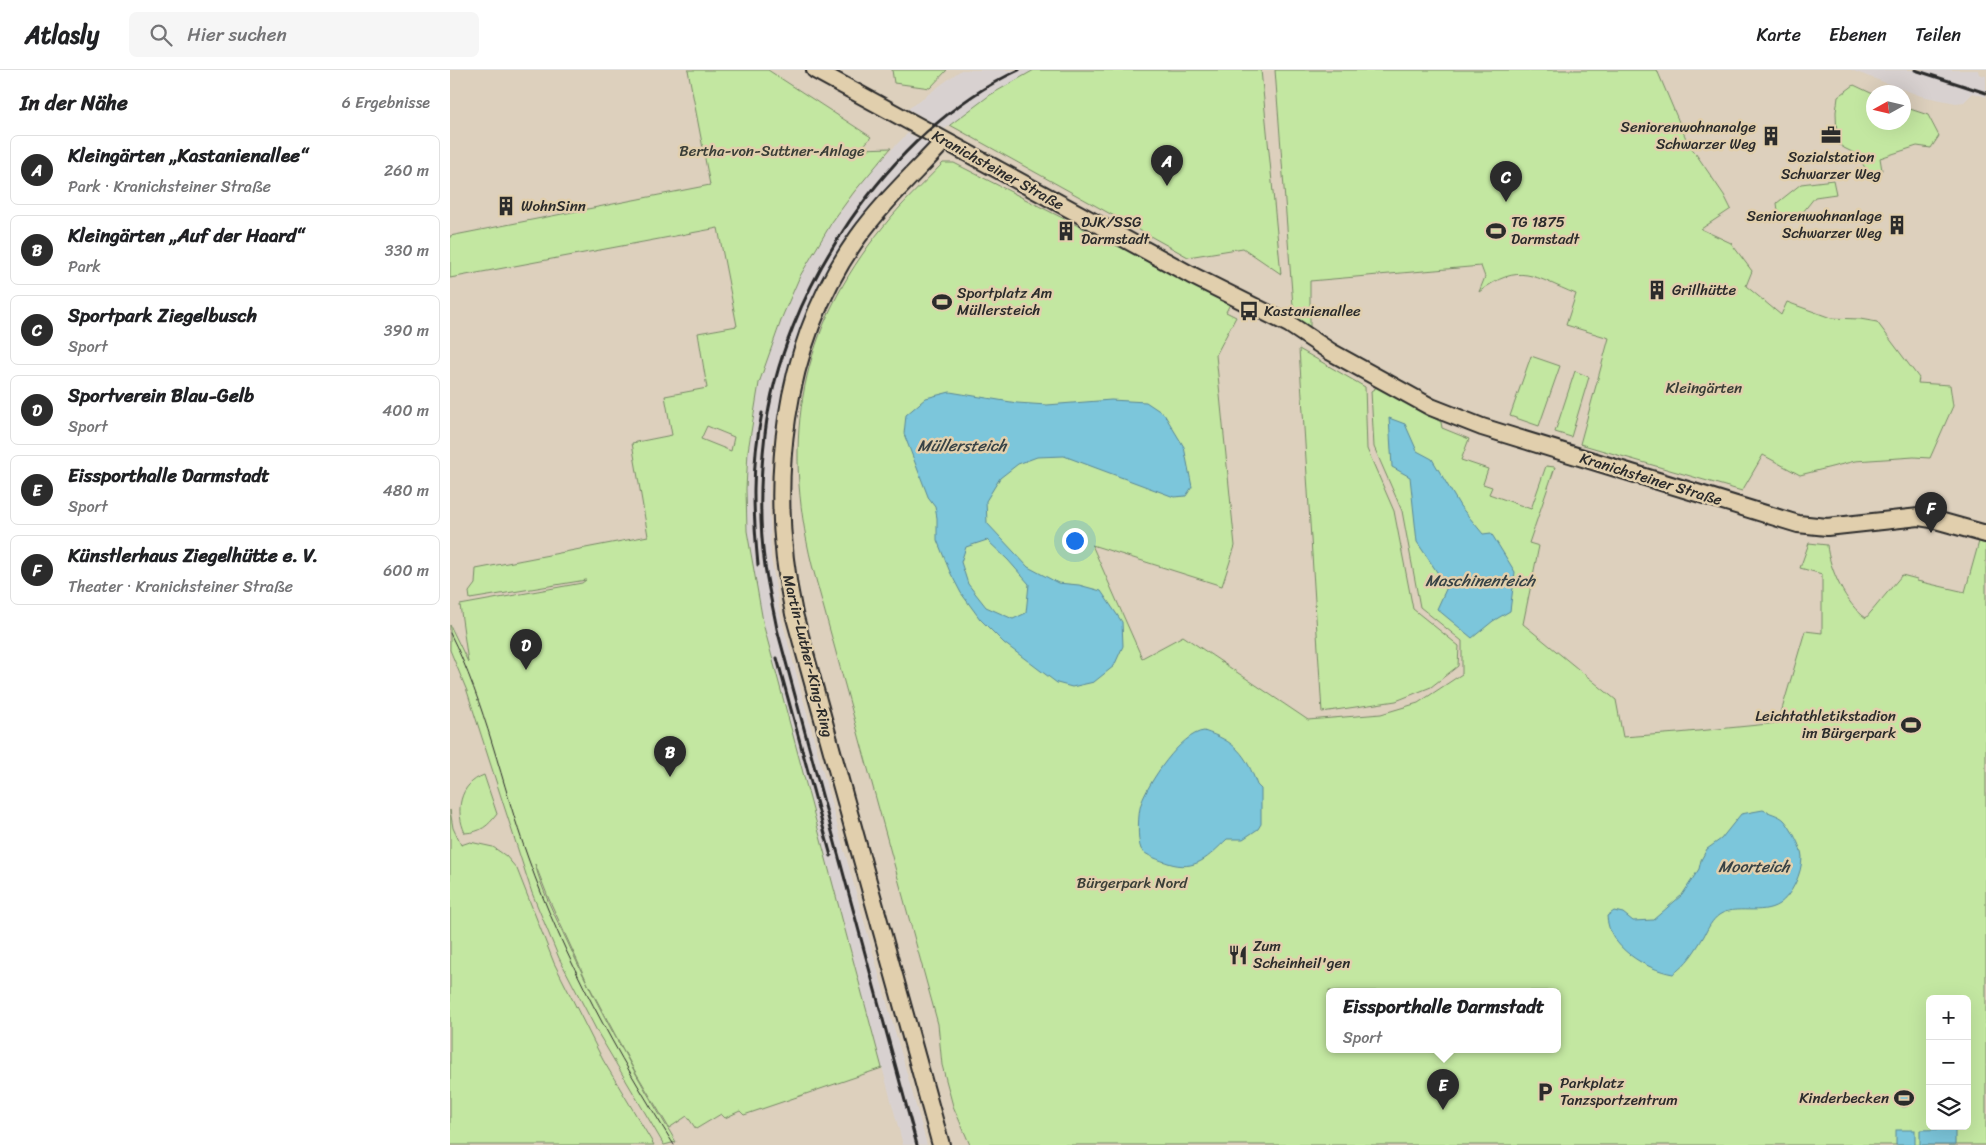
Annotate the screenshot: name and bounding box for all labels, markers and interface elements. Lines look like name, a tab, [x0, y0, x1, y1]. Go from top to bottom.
search box	[129, 12, 479, 57]
text: Atlasly	[25, 14, 99, 56]
text: Hier suchen	[187, 18, 287, 51]
text: Karte	[1757, 19, 1801, 51]
text: Ebenen	[1829, 19, 1887, 51]
text: Teilen	[1915, 19, 1961, 51]
icon: search	[147, 21, 175, 49]
text: In der Nähe	[20, 84, 128, 122]
north arrow	[1866, 85, 1911, 130]
text: 6 Ergebnisse	[342, 88, 430, 117]
place label: Seniorenwohnanalge Schwarzer Weg	[1621, 114, 1756, 157]
street label: Kranichsteiner Straße	[927, 123, 1069, 217]
office icon: Sozialstation Schwarzer Weg	[1820, 124, 1842, 146]
building icon: Seniorenwohnanalge Schwarzer Weg	[1760, 125, 1782, 147]
park label: Bertha-von-Suttner-Anlage	[679, 138, 865, 164]
text: Kleingärten „Kastanienallee“	[68, 139, 307, 172]
place label: Sozialstation Schwarzer Weg	[1781, 144, 1881, 187]
pin: A	[1151, 145, 1183, 186]
text: A	[32, 156, 42, 185]
text: 260 m	[384, 156, 429, 185]
pin: C	[1490, 161, 1522, 202]
text: Park · Kranichsteiner Straße	[68, 172, 271, 201]
place label: WohnSinn	[521, 193, 586, 219]
building icon: WohnSinn	[495, 195, 517, 217]
place label: Seniorenwohnanlage Schwarzer Weg	[1747, 203, 1882, 246]
place label: DJK/SSG Darmstadt	[1081, 209, 1150, 252]
place label: TG 1875 Darmstadt	[1511, 209, 1580, 252]
building icon: Seniorenwohnanlage Schwarzer Weg	[1886, 214, 1908, 236]
text: Kleingärten „Auf der Haard“	[68, 219, 304, 252]
building icon: DJK/SSG Darmstadt	[1055, 220, 1077, 242]
sports icon: TG 1875 Darmstadt	[1485, 220, 1507, 242]
text: B	[32, 236, 42, 265]
text: 330 m	[385, 236, 429, 265]
text: Park	[68, 252, 101, 281]
place label: Grillhütte	[1672, 277, 1736, 303]
building icon: Grillhütte	[1646, 279, 1668, 301]
place label: Sportplatz Am Müllersteich	[957, 280, 1052, 323]
sports icon: Sportplatz Am Müllersteich	[931, 291, 953, 313]
place label: Kastanienallee	[1264, 298, 1361, 324]
text: Sportpark Ziegelbusch	[68, 299, 257, 332]
bus stop icon: Kastanienallee	[1238, 300, 1260, 322]
text: C	[32, 316, 42, 345]
text: 390 m	[384, 316, 429, 345]
text: Sport	[68, 332, 108, 361]
park label: Kleingärten	[1666, 375, 1742, 401]
text: Sportverein Blau-Gelb	[68, 379, 254, 412]
text: D	[32, 396, 42, 425]
text: 400 m	[382, 396, 429, 425]
text: Sport	[68, 412, 108, 441]
water label: Müllersteich	[918, 431, 1008, 460]
street label: Kranichsteiner Straße	[1577, 445, 1726, 513]
text: Eissporthalle Darmstadt	[68, 459, 270, 492]
text: E	[33, 476, 41, 505]
text: 480 m	[383, 476, 429, 505]
text: Sport	[68, 492, 108, 521]
pin: F	[1915, 492, 1947, 533]
your location	[1062, 528, 1088, 554]
text: Künstlerhaus Ziegelhütte e. V.	[68, 539, 318, 572]
text: F	[33, 556, 41, 585]
text: 600 m	[383, 556, 429, 585]
water label: Maschinenteich	[1425, 566, 1536, 595]
text: Theater · Kranichsteiner Straße	[68, 572, 293, 601]
street label: Martin-Luther-King-Ring	[775, 572, 841, 740]
pin: D	[510, 629, 542, 670]
place label: Leichtathletikstadion im Bürgerpark	[1755, 703, 1897, 746]
sports icon: Leichtathletikstadion im Bürgerpark	[1900, 714, 1922, 736]
pin: B	[654, 736, 686, 777]
water label: Moorteich	[1718, 852, 1791, 881]
park label: Bürgerpark Nord	[1077, 870, 1188, 896]
place label: Zum Scheinheil'gen	[1253, 933, 1350, 976]
restaurant icon: Zum Scheinheil'gen	[1227, 944, 1249, 966]
popup	[1326, 988, 1561, 1053]
text: Eissporthalle Darmstadt	[1343, 990, 1544, 1023]
map controls	[1926, 995, 1971, 1130]
button: +	[1926, 995, 1971, 1040]
text: Sport	[1343, 1023, 1382, 1052]
button: −	[1926, 1040, 1971, 1085]
pin: E	[1427, 1069, 1459, 1110]
place label: Parkplatz Tanzsportzentrum	[1560, 1070, 1678, 1113]
parking icon: Parkplatz Tanzsportzentrum	[1534, 1081, 1556, 1103]
place label: Kinderbecken	[1799, 1085, 1889, 1111]
button: layers	[1926, 1085, 1971, 1130]
sports icon: Kinderbecken	[1893, 1087, 1915, 1109]

